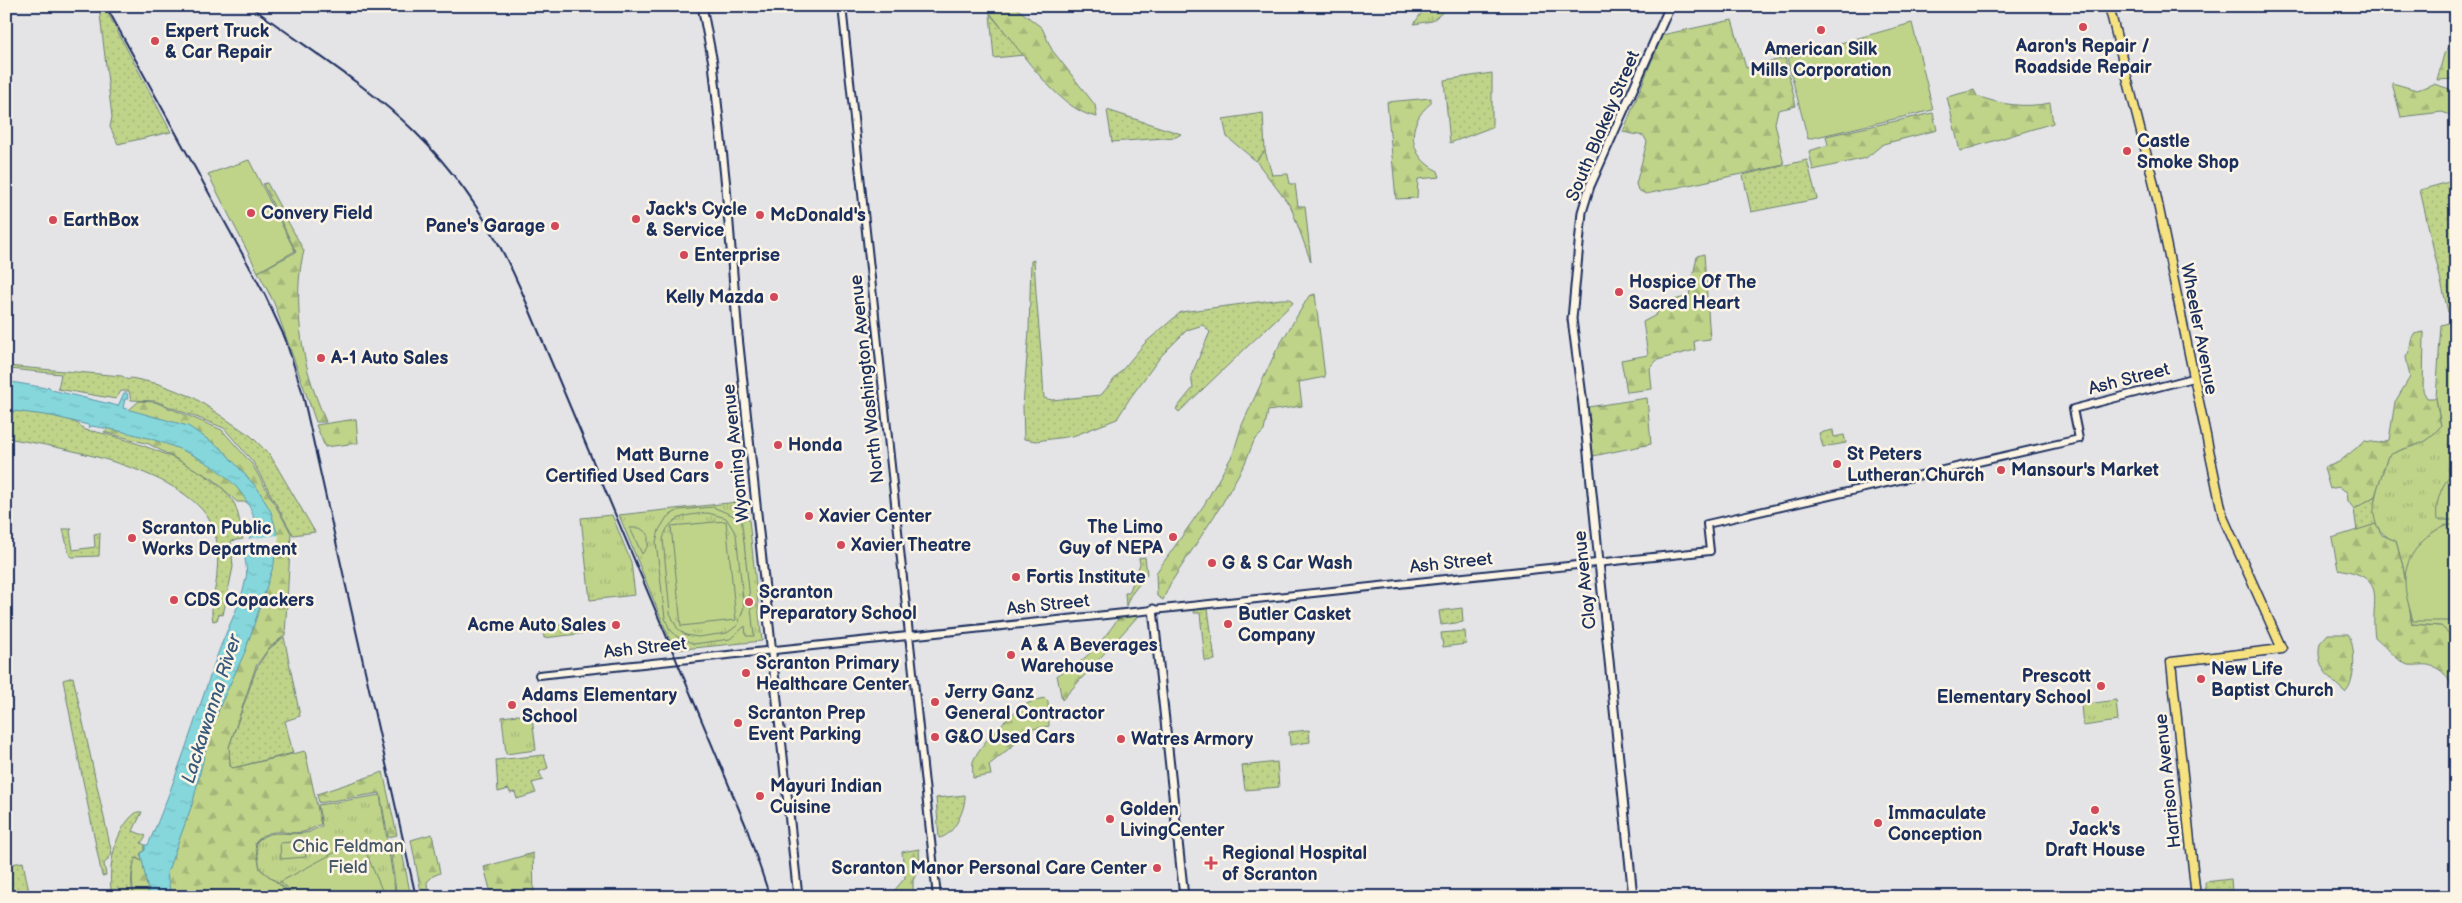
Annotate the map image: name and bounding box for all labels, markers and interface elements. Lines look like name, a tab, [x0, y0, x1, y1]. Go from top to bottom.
place label: Expert Truck & Car Repair	[165, 21, 273, 63]
marker: Aaron's Repair / Roadside Repair	[2077, 21, 2089, 33]
marker: American Silk Mills Corporation	[1815, 24, 1827, 36]
marker: Expert Truck & Car Repair	[149, 35, 161, 47]
place label: Aaron's Repair / Roadside Repair	[2014, 36, 2152, 78]
place label: American Silk Mills Corporation	[1750, 39, 1892, 81]
street label: South Blakely Street	[1562, 47, 1644, 205]
place label: Castle Smoke Shop	[2137, 131, 2239, 173]
marker: Castle Smoke Shop	[2121, 145, 2133, 157]
place label: Jack's Cycle & Service	[646, 199, 747, 241]
place label: Convery Field	[261, 203, 373, 224]
place label: McDonald's	[770, 205, 866, 226]
marker: Convery Field	[245, 207, 257, 219]
marker: McDonald's	[754, 209, 766, 221]
place label: EarthBox	[63, 210, 139, 231]
marker: Jack's Cycle & Service	[630, 213, 642, 225]
marker: EarthBox	[47, 214, 59, 226]
place label: Pane's Garage	[426, 216, 545, 237]
marker: Pane's Garage	[549, 220, 561, 232]
place label: Enterprise	[694, 245, 780, 266]
marker: Enterprise	[678, 249, 690, 261]
street label: Wheeler Avenue	[2176, 262, 2222, 397]
place label: Hospice Of The Sacred Heart	[1629, 272, 1756, 314]
street label: North Washington Avenue	[846, 273, 888, 484]
marker: Hospice Of The Sacred Heart	[1613, 286, 1625, 298]
place label: Kelly Mazda	[665, 287, 764, 308]
marker: Kelly Mazda	[768, 291, 780, 303]
place label: A-1 Auto Sales	[330, 348, 448, 369]
marker: A-1 Auto Sales	[315, 352, 327, 364]
street label: Ash Street	[2086, 359, 2172, 399]
street label: Wyoming Avenue	[718, 382, 754, 523]
place label: Honda	[788, 435, 842, 456]
marker: Honda	[772, 439, 784, 451]
place label: St Peters Lutheran Church	[1847, 444, 1984, 486]
place label: Matt Burne Certified Used Cars	[545, 445, 709, 487]
marker: St Peters Lutheran Church	[1831, 458, 1843, 470]
marker: Matt Burne Certified Used Cars	[713, 459, 725, 471]
place label: Mansour's Market	[2011, 460, 2159, 481]
marker: Mansour's Market	[1995, 464, 2007, 476]
place label: Xavier Center	[819, 506, 933, 527]
marker: Xavier Center	[803, 510, 815, 522]
place label: The Limo Guy of NEPA	[1059, 517, 1164, 559]
place label: Scranton Public Works Department	[142, 518, 297, 560]
street label: Clay Avenue	[1569, 529, 1601, 630]
marker: The Limo Guy of NEPA	[1167, 531, 1179, 543]
marker: Scranton Public Works Department	[126, 532, 138, 544]
place label: Xavier Theatre	[851, 535, 971, 556]
marker: Xavier Theatre	[835, 539, 847, 551]
street label: Ash Street	[1409, 548, 1494, 578]
place label: G & S Car Wash	[1222, 553, 1353, 574]
marker: G & S Car Wash	[1206, 557, 1218, 569]
place label: Fortis Institute	[1026, 567, 1146, 588]
marker: Fortis Institute	[1010, 571, 1022, 583]
place label: Scranton Preparatory School	[759, 582, 917, 624]
place label: CDS Copackers	[184, 590, 314, 611]
street label: Ash Street	[1006, 590, 1091, 620]
marker: CDS Copackers	[168, 594, 180, 606]
marker: Scranton Preparatory School	[743, 596, 755, 608]
place label: Butler Casket Company	[1238, 604, 1351, 646]
place label: Acme Auto Sales	[467, 615, 606, 636]
marker: Butler Casket Company	[1222, 618, 1234, 630]
marker: Acme Auto Sales	[610, 619, 622, 631]
water label: Lackawanna River	[177, 631, 247, 786]
street label: Ash Street	[603, 633, 688, 663]
place label: A & A Beverages Warehouse	[1020, 635, 1158, 677]
marker: A & A Beverages Warehouse	[1005, 649, 1017, 661]
place label: Scranton Primary Healthcare Center	[756, 653, 910, 695]
place label: New Life Baptist Church	[2211, 659, 2334, 701]
place label: Prescott Elementary School	[1937, 666, 2091, 708]
marker: Scranton Primary Healthcare Center	[740, 667, 752, 679]
marker: New Life Baptist Church	[2195, 673, 2207, 685]
marker: Prescott Elementary School	[2095, 680, 2107, 692]
place label: Jerry Ganz General Contractor	[945, 682, 1105, 724]
place label: Adams Elementary School	[521, 685, 678, 727]
marker: Jerry Ganz General Contractor	[929, 696, 941, 708]
marker: Adams Elementary School	[506, 699, 518, 711]
place label: Scranton Prep Event Parking	[748, 703, 866, 745]
street label: Harrison Avenue	[2150, 712, 2186, 849]
marker: Scranton Prep Event Parking	[732, 717, 744, 729]
place label: G&O Used Cars	[945, 727, 1075, 748]
place label: Watres Armory	[1131, 729, 1254, 750]
marker: G&O Used Cars	[929, 731, 941, 743]
marker: Watres Armory	[1115, 733, 1127, 745]
place label: Mayuri Indian Cuisine	[770, 776, 882, 818]
marker: Mayuri Indian Cuisine	[754, 790, 766, 802]
place label: Golden LivingCenter	[1120, 799, 1225, 841]
place label: Immaculate Conception	[1888, 803, 1986, 845]
marker: Jack's Draft House	[2089, 804, 2101, 816]
marker: Golden LivingCenter	[1104, 813, 1116, 825]
marker: Immaculate Conception	[1872, 817, 1884, 829]
place label: Jack's Draft House	[2045, 819, 2145, 861]
park label: Chic Feldman Field	[292, 836, 404, 878]
place label: Regional Hospital of Scranton	[1222, 843, 1367, 885]
marker: Regional Hospital of Scranton	[1204, 856, 1218, 870]
place label: Scranton Manor Personal Care Center	[832, 858, 1148, 879]
marker: Scranton Manor Personal Care Center	[1151, 862, 1163, 874]

